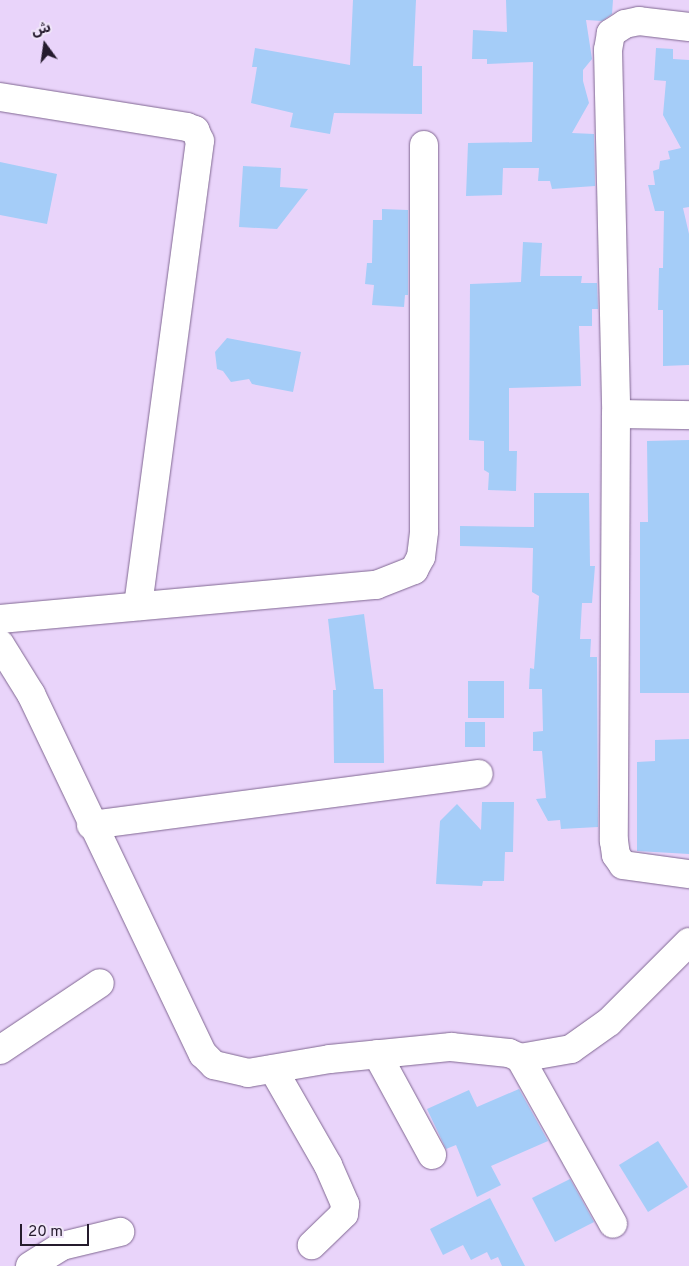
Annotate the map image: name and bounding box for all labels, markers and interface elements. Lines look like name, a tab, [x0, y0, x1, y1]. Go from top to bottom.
text: ش	[30, 19, 53, 41]
north arrow	[20, 20, 70, 70]
scale bar	[22, 1214, 91, 1246]
text: 20 m	[28, 1223, 63, 1242]

